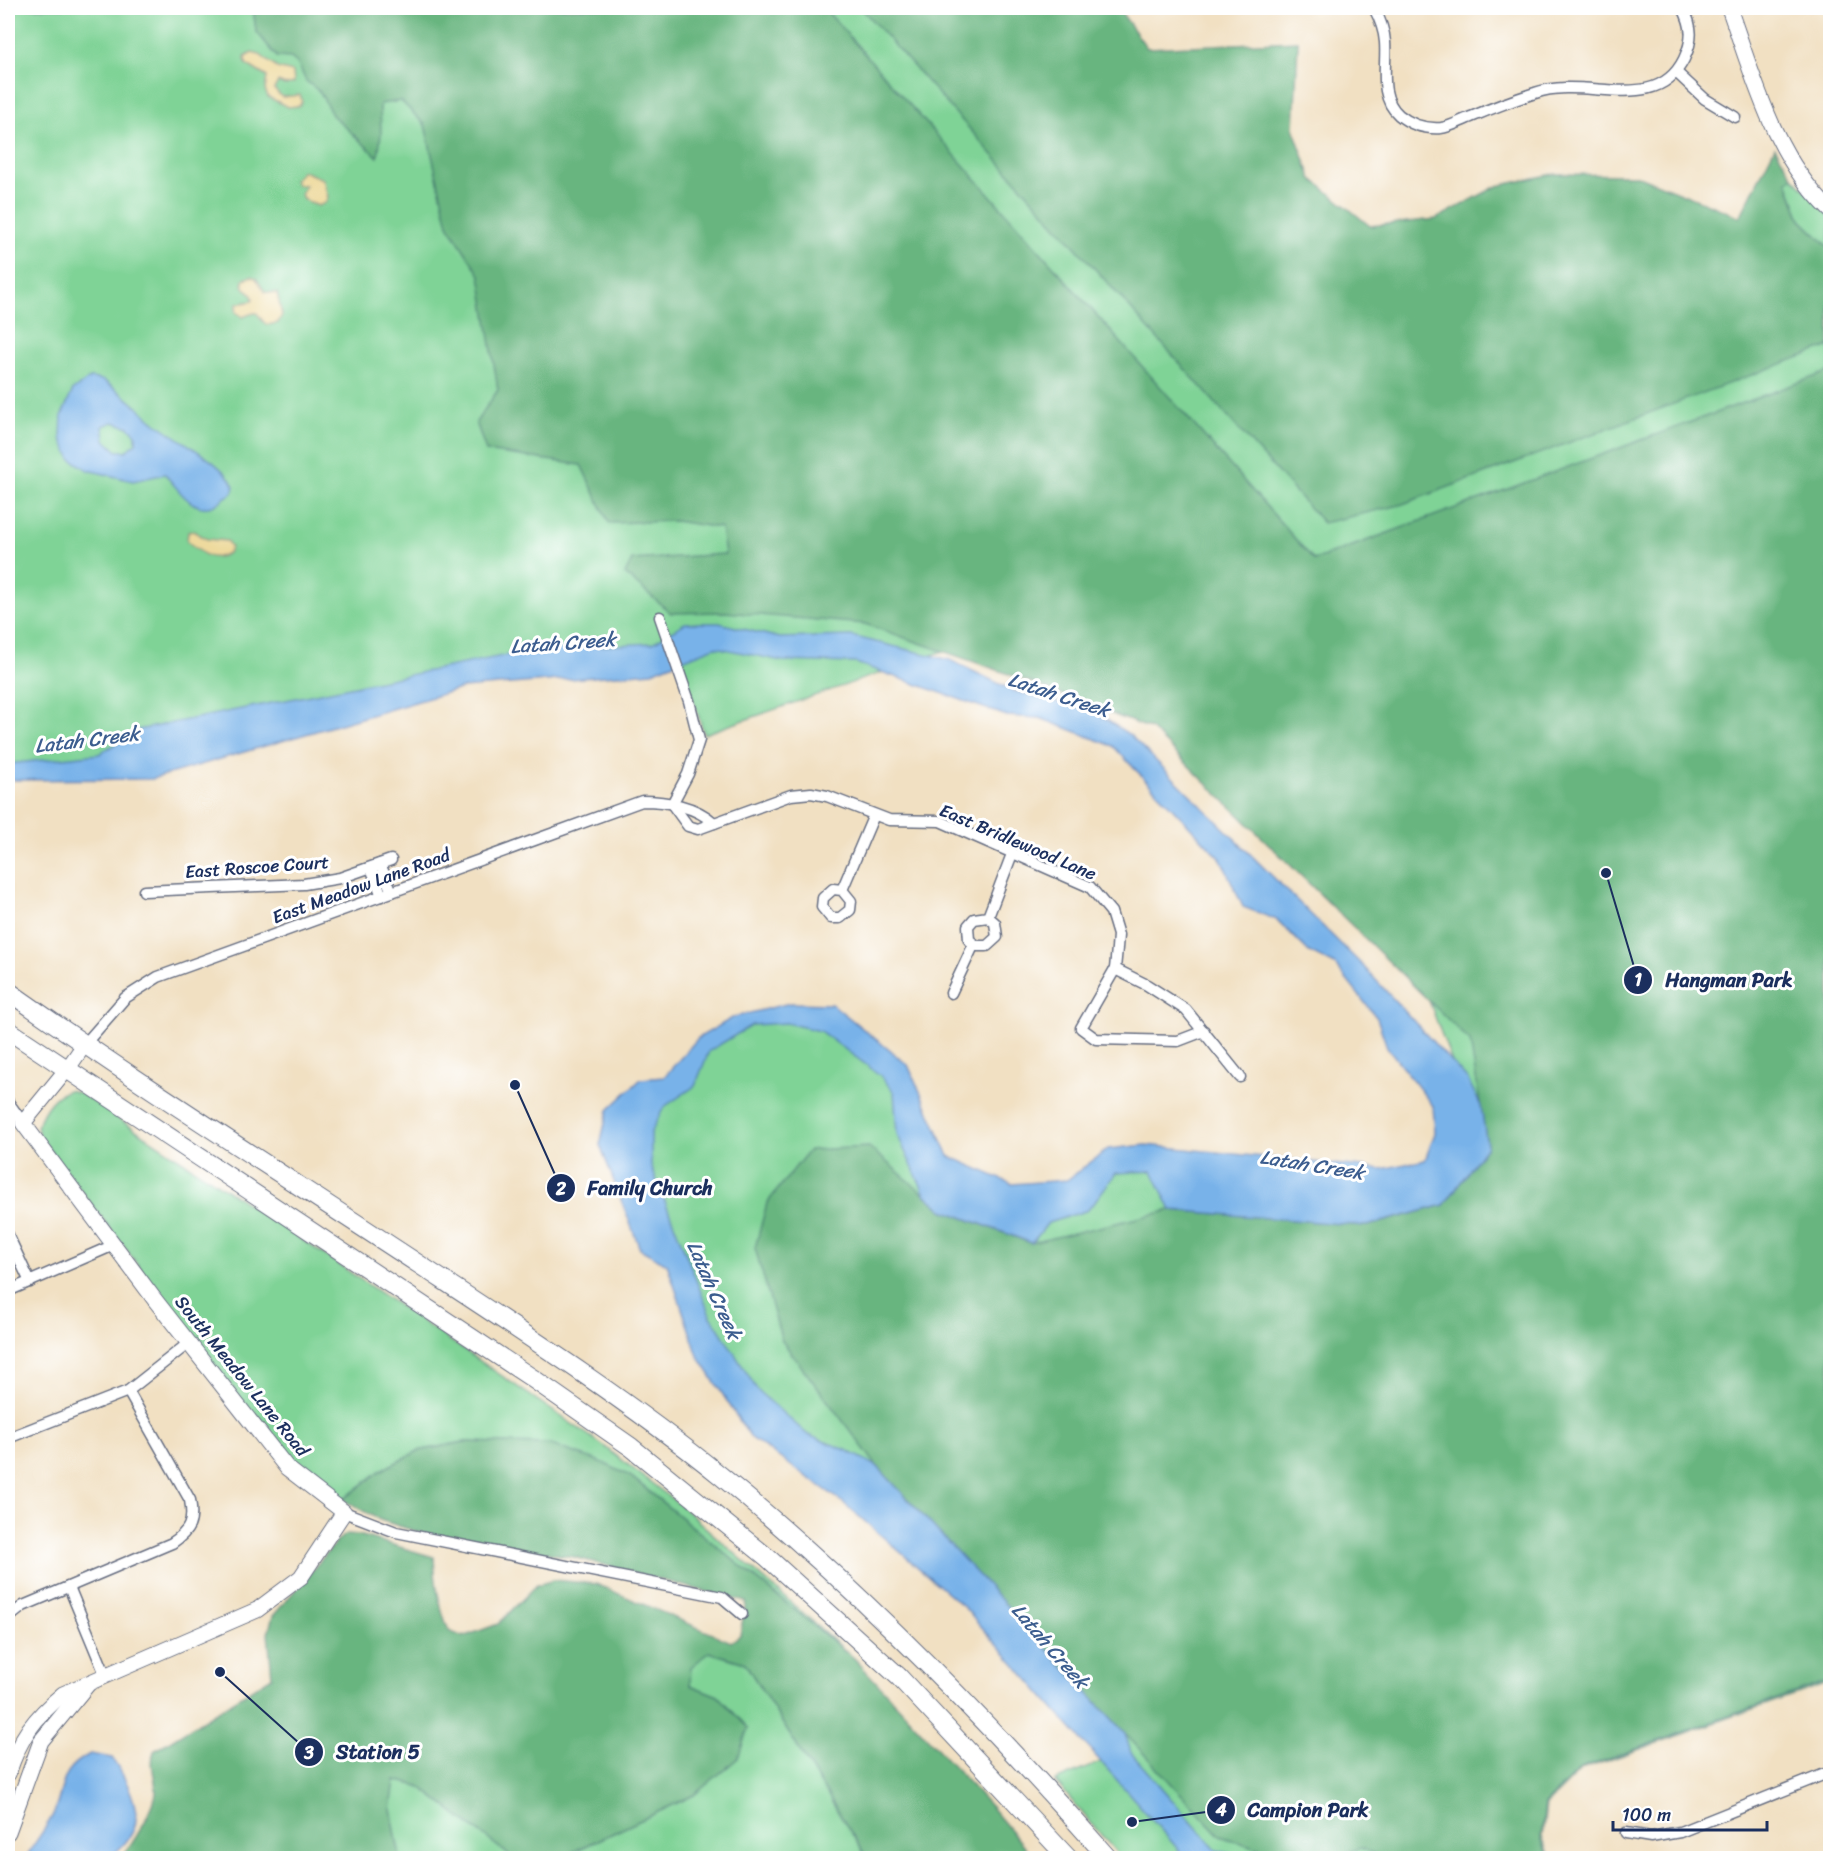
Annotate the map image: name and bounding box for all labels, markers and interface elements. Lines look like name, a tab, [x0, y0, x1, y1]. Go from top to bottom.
water label: Latah Creek	[509, 622, 619, 664]
water label: Latah Creek	[1004, 662, 1117, 729]
water label: Latah Creek	[33, 716, 144, 764]
street label: East Bridlewood Lane	[934, 794, 1102, 890]
street label: East Meadow Lane Road	[267, 838, 456, 933]
street label: East Roscoe Court	[184, 846, 330, 888]
callout: Hangman Park	[1623, 961, 1804, 999]
text: Hangman Park	[1664, 963, 1793, 998]
text: 1	[1634, 964, 1642, 996]
water label: Latah Creek	[1257, 1140, 1369, 1191]
callout: Family Church	[546, 1169, 725, 1207]
text: Family Church	[586, 1171, 713, 1206]
text: 2	[555, 1173, 567, 1205]
water label: Latah Creek	[677, 1235, 752, 1347]
street label: South Meadow Lane Road	[166, 1288, 318, 1465]
water label: Latah Creek	[1002, 1595, 1099, 1699]
callout: Station 5	[294, 1733, 432, 1771]
text: Station 5	[335, 1735, 420, 1770]
text: 3	[303, 1737, 314, 1769]
callout: Campion Park	[1206, 1791, 1381, 1829]
text: Campion Park	[1247, 1793, 1369, 1828]
text: 4	[1214, 1794, 1227, 1826]
scale bar	[1613, 1794, 1768, 1832]
text: 100 m	[1622, 1799, 1671, 1831]

